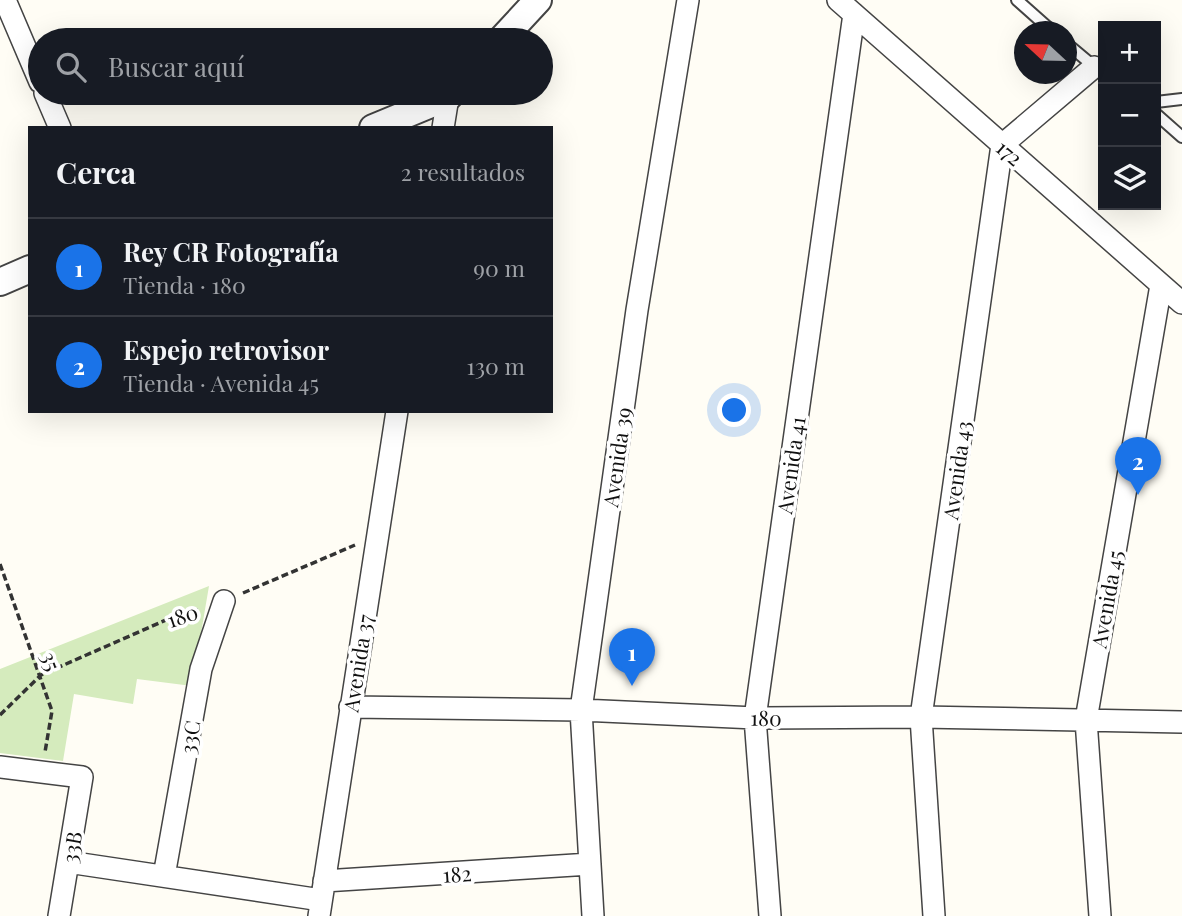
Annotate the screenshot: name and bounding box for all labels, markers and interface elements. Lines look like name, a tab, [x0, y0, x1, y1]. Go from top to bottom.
north arrow	[1014, 21, 1077, 84]
map controls	[1098, 21, 1161, 210]
button: +	[1098, 21, 1161, 84]
search box	[28, 28, 553, 105]
icon: search	[52, 48, 90, 86]
text: Buscar aquí	[108, 49, 244, 84]
button: −	[1098, 84, 1161, 147]
street label: 172	[991, 133, 1029, 171]
button: layers	[1098, 147, 1161, 210]
text: Cerca	[56, 152, 136, 192]
text: 2 resultados	[401, 156, 525, 187]
text: Rey CR Fotografía	[123, 234, 339, 269]
text: 1	[75, 252, 83, 283]
text: 90 m	[473, 252, 525, 283]
text: Tienda · 180	[123, 269, 246, 300]
text: Espejo retrovisor	[123, 332, 329, 367]
text: 2	[73, 350, 85, 381]
text: 130 m	[467, 350, 525, 381]
text: Tienda · Avenida 45	[123, 367, 319, 398]
your location	[717, 393, 751, 427]
street label: Avenida 39	[595, 405, 637, 510]
street label: Avenida 41	[769, 414, 811, 516]
street label: Avenida 43	[935, 419, 977, 522]
pin: 2	[1115, 437, 1161, 495]
street label: Avenida 45	[1083, 548, 1128, 651]
street label: 180	[163, 597, 201, 633]
street label: Avenida 37	[335, 612, 379, 715]
pin: 1	[609, 628, 655, 686]
street label: 35	[36, 648, 68, 674]
street label: 180	[750, 703, 782, 731]
street label: 33C	[172, 718, 206, 756]
street label: 33B	[54, 829, 88, 865]
street label: 182	[442, 858, 472, 888]

